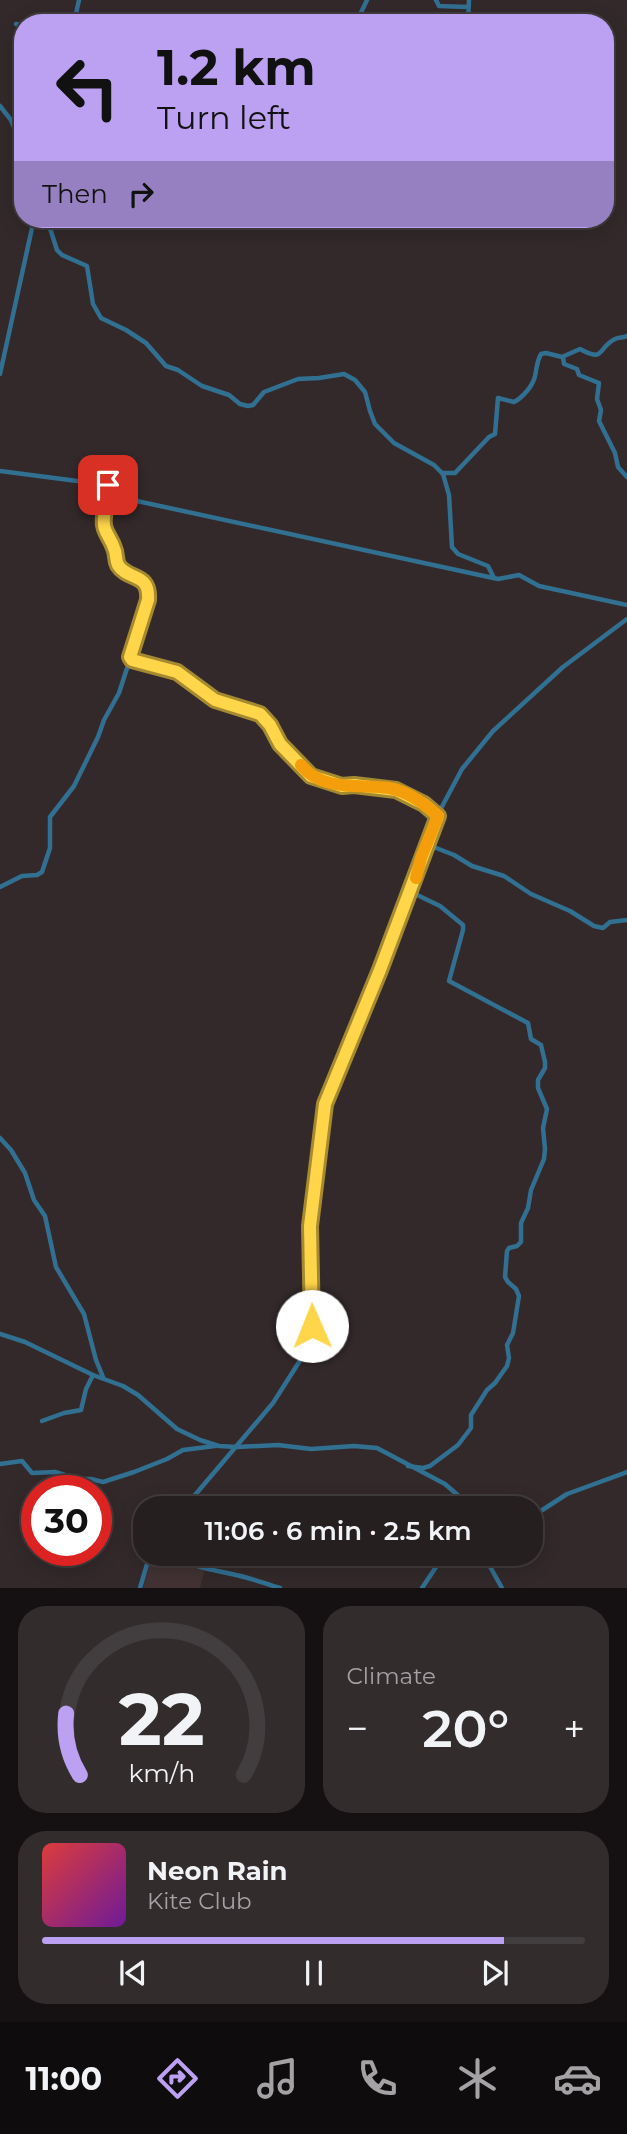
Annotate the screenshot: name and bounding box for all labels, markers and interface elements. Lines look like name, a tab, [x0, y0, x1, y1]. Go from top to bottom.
text: 1.2 km	[157, 38, 316, 97]
icon: left	[42, 42, 133, 133]
text: Turn left	[157, 98, 291, 137]
icon: right	[122, 175, 160, 213]
text: Then	[42, 178, 108, 210]
pin	[78, 455, 138, 515]
icon: arrive	[89, 466, 127, 504]
position arrow	[275, 1289, 349, 1363]
speed limit sign: 30	[21, 1475, 112, 1566]
text: 11:06 · 6 min · 2.5 km	[204, 1515, 472, 1547]
text: Climate	[347, 1662, 436, 1690]
text: 22	[118, 1676, 204, 1764]
text: 20°	[422, 1697, 509, 1760]
text: −	[347, 1705, 368, 1752]
text: +	[563, 1705, 585, 1752]
text: km/h	[128, 1758, 195, 1788]
text: Neon Rain	[147, 1855, 288, 1887]
text: Kite Club	[147, 1887, 252, 1915]
icon: previous	[114, 1954, 152, 1992]
icon: pause	[295, 1954, 333, 1992]
icon: next	[476, 1954, 514, 1992]
icon: directions	[153, 2054, 202, 2103]
icon: music	[253, 2054, 302, 2103]
icon: phone	[353, 2054, 402, 2103]
icon: climate	[453, 2054, 502, 2103]
icon: car	[553, 2054, 602, 2103]
text: 11:00	[25, 2059, 102, 2098]

